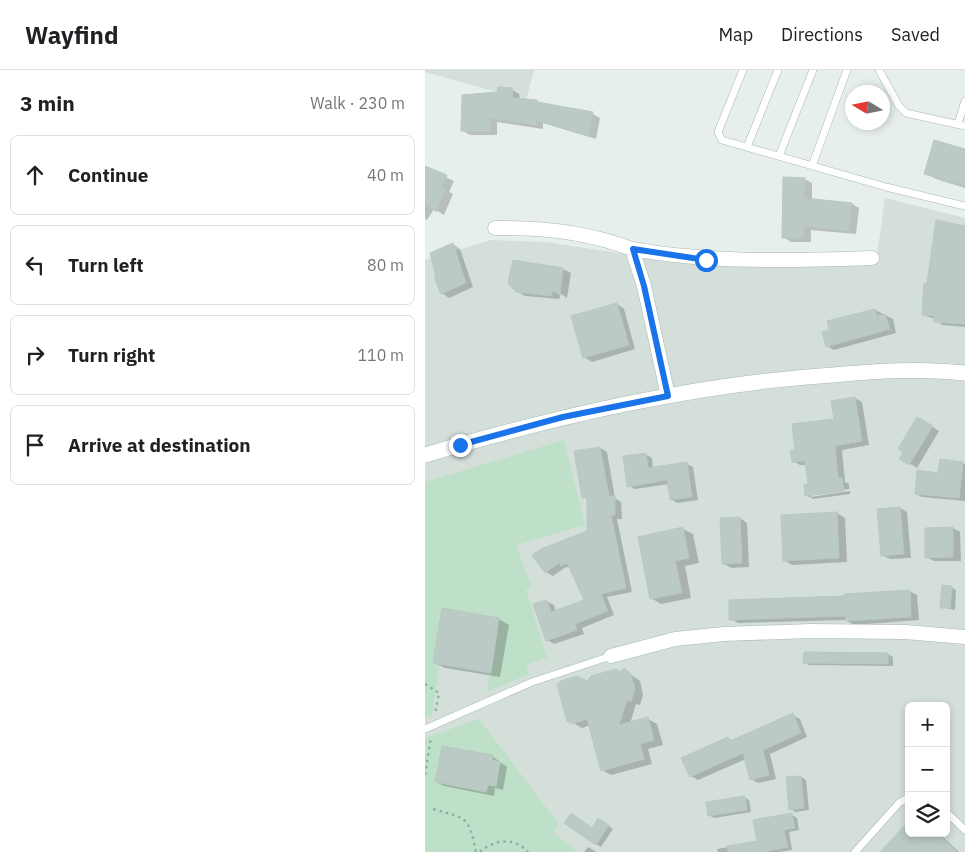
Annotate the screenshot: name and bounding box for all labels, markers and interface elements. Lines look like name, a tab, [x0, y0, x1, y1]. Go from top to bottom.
text: Wayfind	[25, 19, 118, 51]
text: Map	[718, 23, 753, 46]
text: Directions	[781, 23, 863, 46]
text: Saved	[891, 23, 940, 46]
north arrow	[845, 85, 890, 130]
text: 3 min	[20, 89, 75, 117]
text: Walk · 230 m	[310, 93, 405, 113]
icon: ahead	[21, 161, 49, 189]
text: Continue	[68, 163, 148, 187]
text: 40 m	[367, 165, 404, 185]
route start	[695, 249, 718, 272]
icon: left	[21, 251, 49, 279]
text: Turn left	[68, 253, 144, 277]
text: 80 m	[367, 255, 404, 275]
icon: right	[21, 341, 49, 369]
text: Turn right	[68, 343, 155, 367]
text: 110 m	[357, 345, 404, 365]
icon: arrive	[21, 431, 49, 459]
text: Arrive at destination	[68, 433, 251, 457]
route end	[449, 434, 472, 457]
map controls	[905, 702, 950, 837]
button: +	[905, 702, 950, 747]
button: −	[905, 747, 950, 792]
button: layers	[905, 792, 950, 837]

